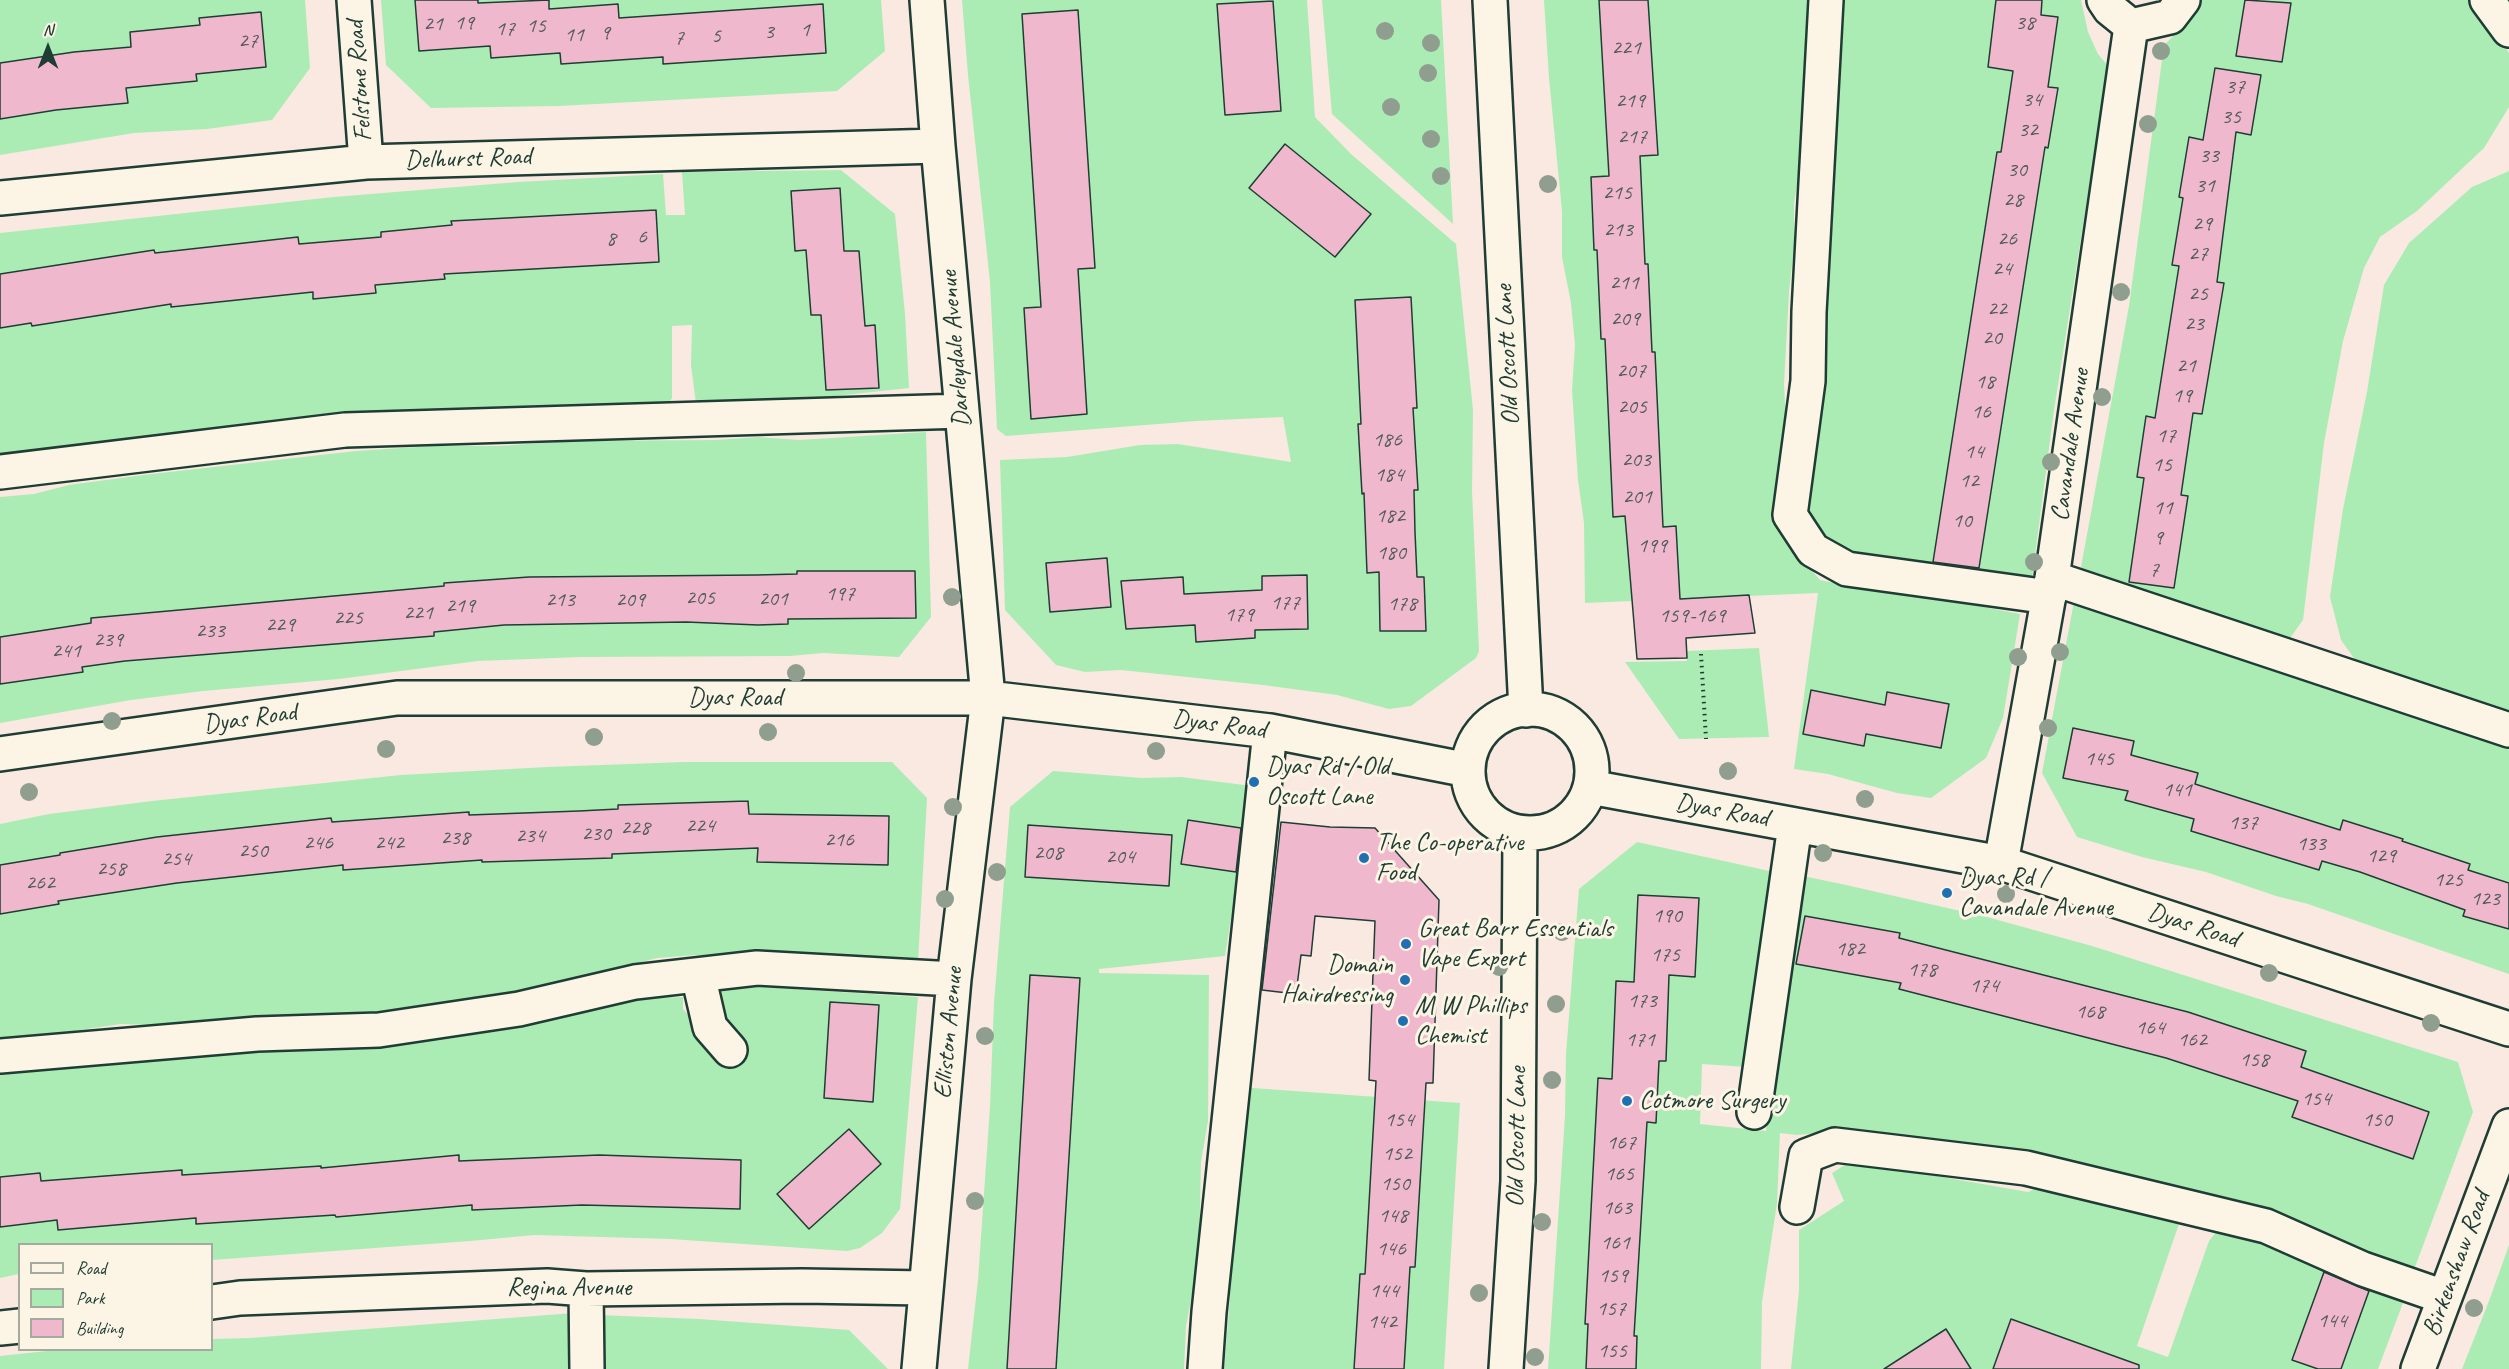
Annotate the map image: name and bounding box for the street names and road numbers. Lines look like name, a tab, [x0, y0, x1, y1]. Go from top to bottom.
street label: Felstone Road	[340, 19, 380, 143]
street label: Delhurst Road	[404, 141, 532, 177]
street label: Darleydale Avenue	[934, 269, 978, 429]
street label: Old Oscott Lane	[1489, 284, 1527, 426]
street label: Cavandale Avenue	[2045, 367, 2097, 523]
street label: Dyas Road	[688, 682, 782, 714]
street label: Dyas Road	[201, 697, 299, 741]
street label: Dyas Road	[1170, 704, 1268, 746]
street label: Dyas Road	[1673, 787, 1771, 835]
street label: Dyas Road	[2144, 897, 2242, 955]
street label: Elliston Avenue	[928, 966, 970, 1100]
street label: Old Oscott Lane	[1500, 1066, 1534, 1208]
street label: Birkenshaw Road	[2416, 1187, 2498, 1341]
street label: Regina Avenue	[507, 1272, 631, 1304]

